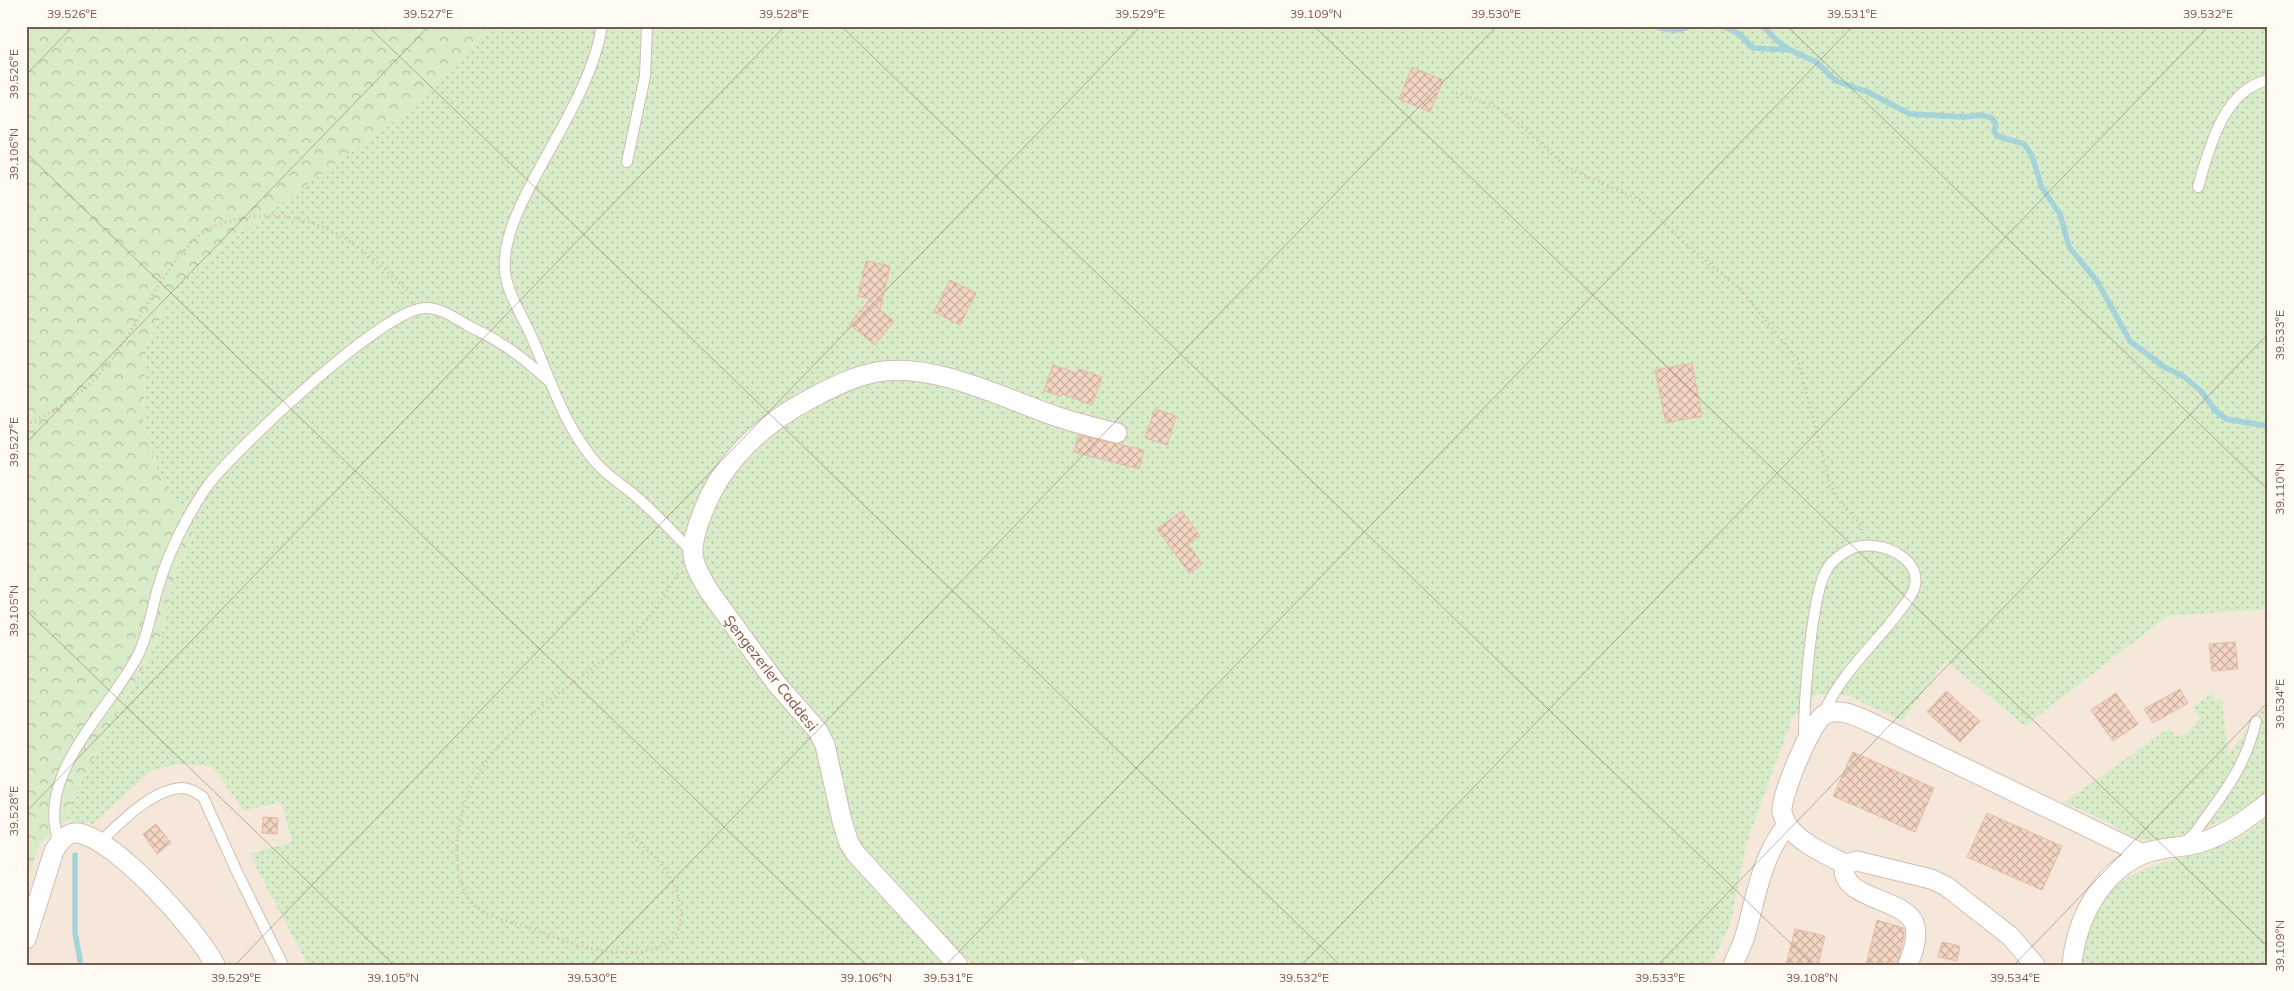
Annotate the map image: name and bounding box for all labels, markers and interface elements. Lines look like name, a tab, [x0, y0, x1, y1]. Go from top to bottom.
text: 39.526°E	[47, 6, 97, 21]
text: 39.527°E	[403, 6, 453, 21]
text: 39.528°E	[759, 6, 809, 21]
text: 39.529°E	[1115, 6, 1165, 21]
text: 39.109°N	[1290, 6, 1342, 21]
text: 39.530°E	[1471, 6, 1521, 21]
text: 39.531°E	[1827, 6, 1877, 21]
text: 39.532°E	[2183, 6, 2233, 21]
text: 39.526°E	[6, 49, 21, 99]
text: 39.106°N	[6, 128, 21, 180]
text: 39.533°E	[2272, 310, 2287, 360]
text: 39.527°E	[6, 417, 21, 467]
text: 39.110°N	[2272, 463, 2287, 515]
text: 39.105°N	[6, 585, 21, 637]
street label: Şengezerler Caddesi	[720, 611, 822, 735]
text: 39.534°E	[2272, 679, 2287, 729]
text: 39.528°E	[6, 786, 21, 836]
text: 39.109°N	[2272, 920, 2287, 972]
text: 39.529°E	[211, 970, 261, 985]
text: 39.105°N	[367, 970, 419, 985]
text: 39.530°E	[567, 970, 617, 985]
text: 39.106°N	[840, 970, 892, 985]
text: 39.531°E	[923, 970, 973, 985]
text: 39.532°E	[1279, 970, 1329, 985]
text: 39.533°E	[1635, 970, 1685, 985]
text: 39.108°N	[1786, 970, 1838, 985]
text: 39.534°E	[1990, 970, 2040, 985]

